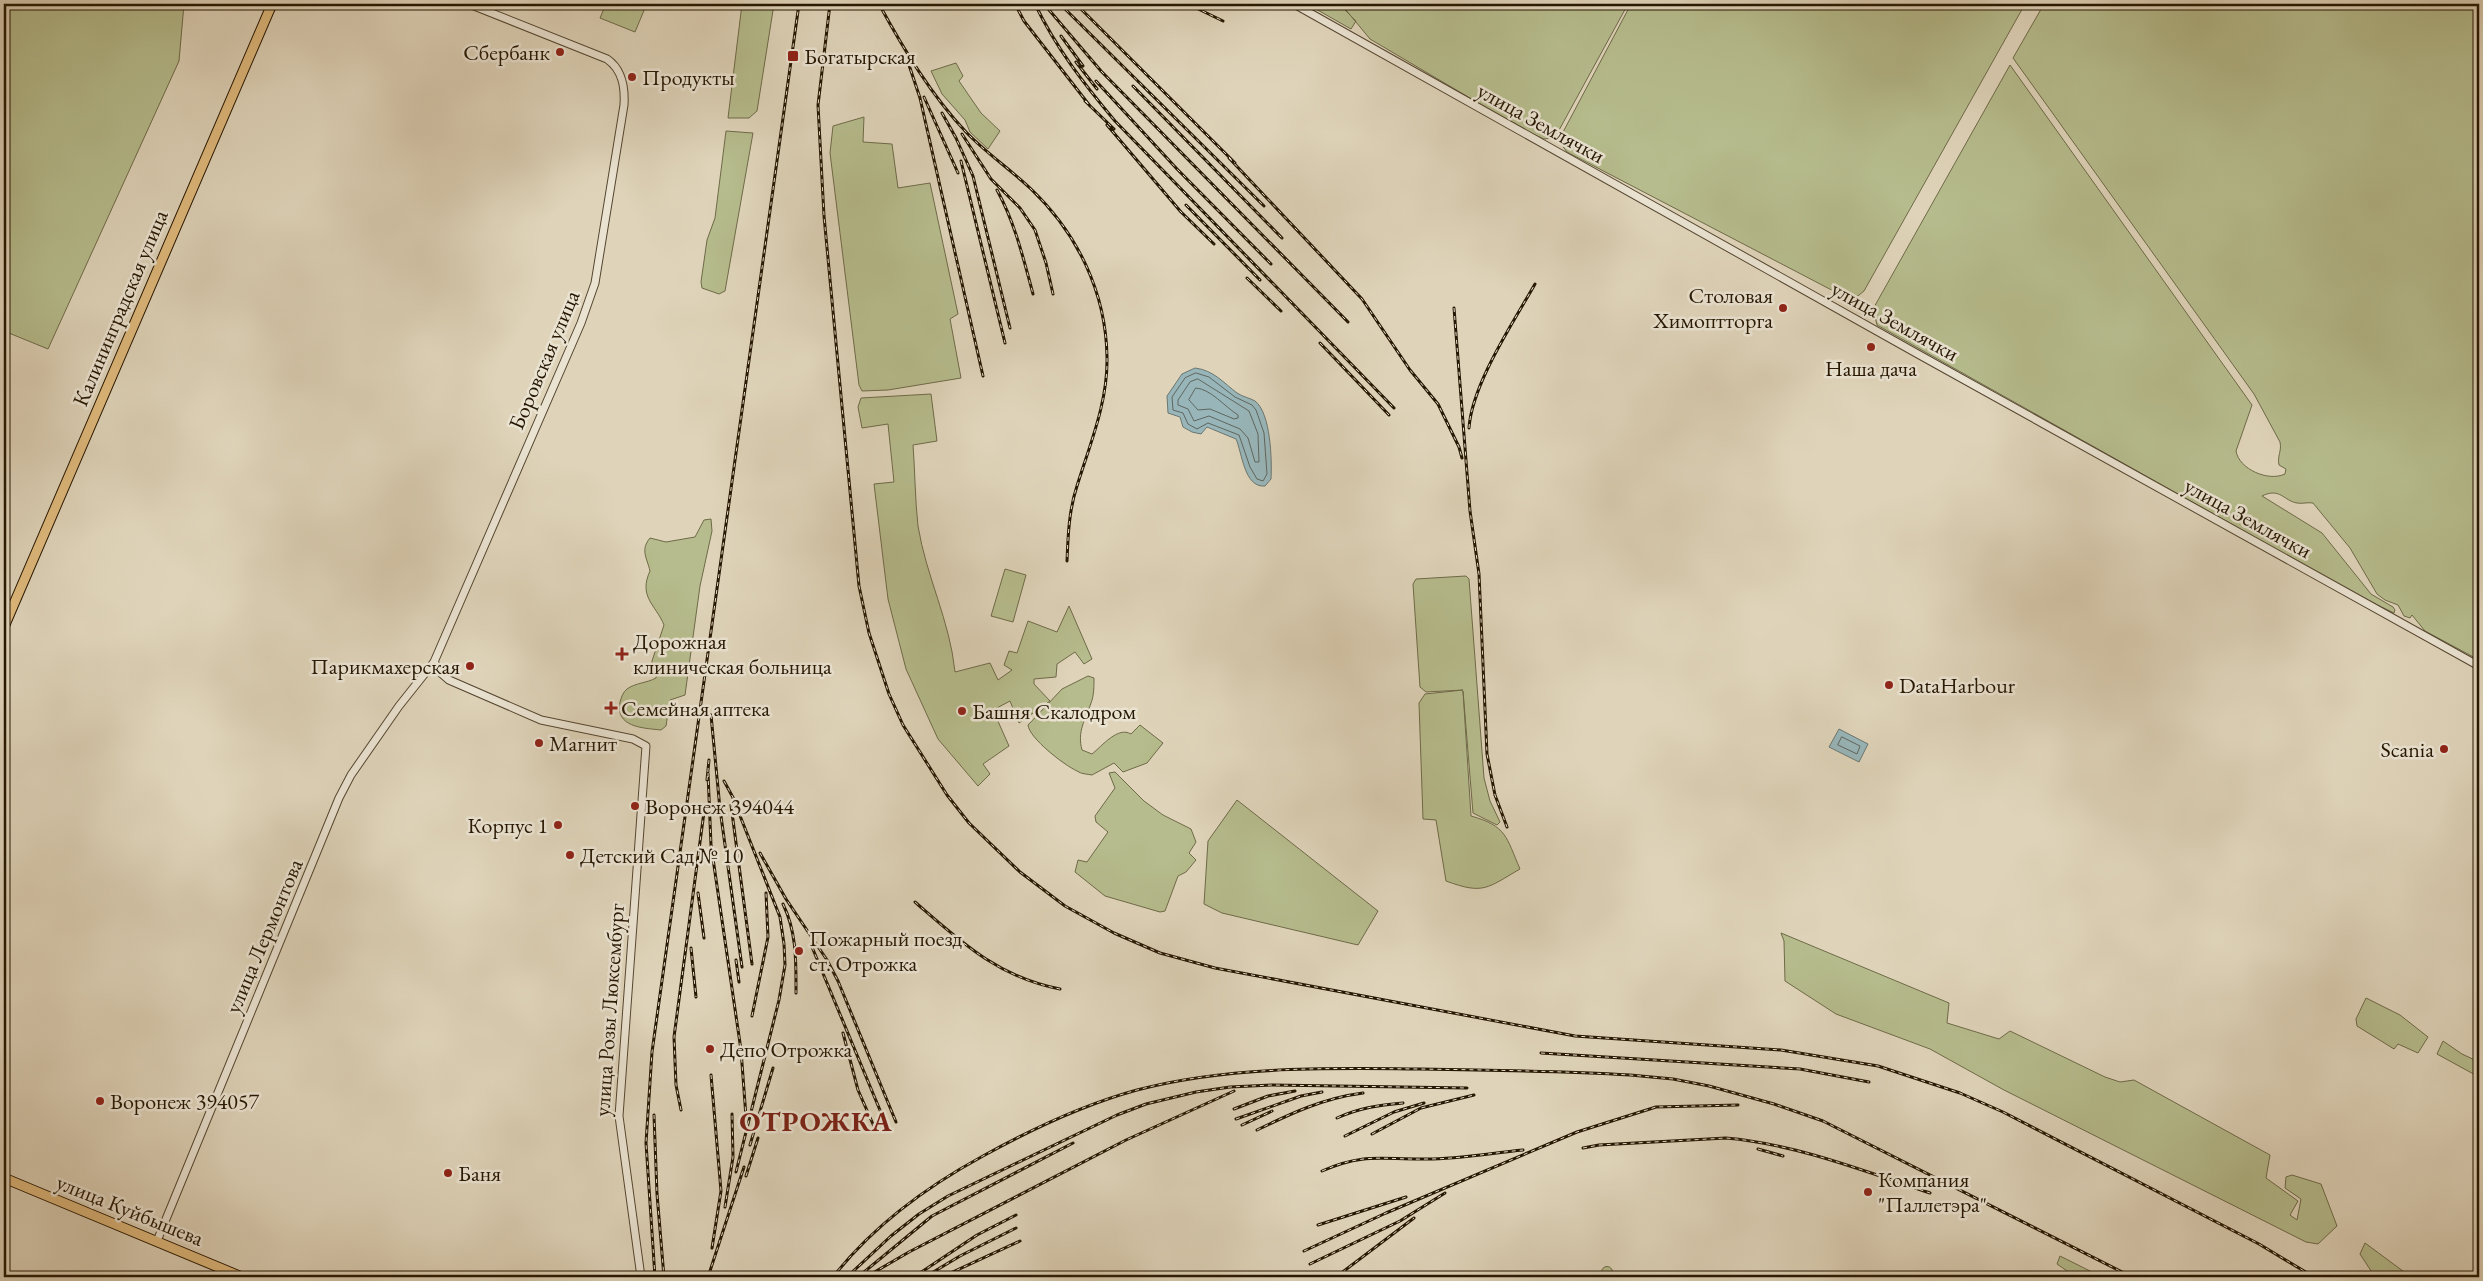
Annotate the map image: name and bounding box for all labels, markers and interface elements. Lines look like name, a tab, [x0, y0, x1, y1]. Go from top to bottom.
place label: Сбербанк	[463, 38, 550, 67]
place label: Богатырская	[804, 42, 916, 71]
marker: Сбербанк	[554, 46, 566, 58]
marker: Богатырская	[786, 49, 800, 63]
place label: Продукты	[642, 63, 735, 92]
marker: Продукты	[626, 71, 638, 83]
street label: улица Землячки	[1472, 76, 1610, 170]
street label: Калининградская улица	[65, 205, 175, 411]
street label: улица Землячки	[1826, 274, 1964, 368]
place label: Столовая Химоптторга	[1652, 281, 1773, 335]
street label: Боровская улица	[502, 286, 586, 434]
marker: Столовая Химоптторга	[1777, 302, 1789, 314]
marker: Наша дача	[1865, 341, 1877, 353]
place label: Наша дача	[1825, 354, 1917, 383]
street label: улица Землячки	[2179, 471, 2317, 565]
place label: Дорожная клиническая больница	[633, 627, 832, 681]
marker: Дорожная клиническая больница	[615, 647, 629, 661]
place label: Парикмахерская	[311, 652, 460, 681]
marker: Парикмахерская	[464, 660, 476, 672]
place label: DataHarbour	[1899, 671, 2016, 700]
marker: DataHarbour	[1883, 679, 1895, 691]
place label: Семейная аптека	[621, 694, 770, 723]
place label: Башня Скалодром	[972, 697, 1136, 726]
marker: Семейная аптека	[605, 702, 617, 714]
marker: Башня Скалодром	[956, 705, 968, 717]
place label: Магнит	[549, 729, 617, 758]
place label: Scania	[2381, 735, 2434, 764]
marker: Магнит	[533, 737, 545, 749]
marker: Scania	[2438, 743, 2450, 755]
place label: Воронеж 394044	[645, 792, 794, 821]
marker: Воронеж 394044	[629, 800, 641, 812]
place label: Корпус 1	[468, 811, 548, 840]
marker: Корпус 1	[552, 819, 564, 831]
place label: Детский Сад № 10	[580, 841, 744, 870]
marker: Детский Сад № 10	[564, 849, 576, 861]
street label: улица Лермонтова	[218, 854, 310, 1018]
street label: улица Розы Люксембург	[587, 902, 631, 1117]
place label: Пожарный поезд ст. Отрожка	[809, 924, 962, 978]
marker: Пожарный поезд ст. Отрожка	[793, 945, 805, 957]
place label: Депо Отрожка	[720, 1035, 853, 1064]
marker: Депо Отрожка	[704, 1043, 716, 1055]
place label: Воронеж 394057	[110, 1087, 259, 1116]
marker: Воронеж 394057	[94, 1095, 106, 1107]
district label: ОТРОЖКА	[739, 1103, 893, 1139]
place label: Баня	[458, 1159, 501, 1188]
place label: Компания "Паллетэра"	[1878, 1165, 1987, 1219]
street label: улица Куйбышева	[52, 1167, 208, 1253]
marker: Баня	[442, 1167, 454, 1179]
marker: Компания "Паллетэра"	[1862, 1186, 1874, 1198]

